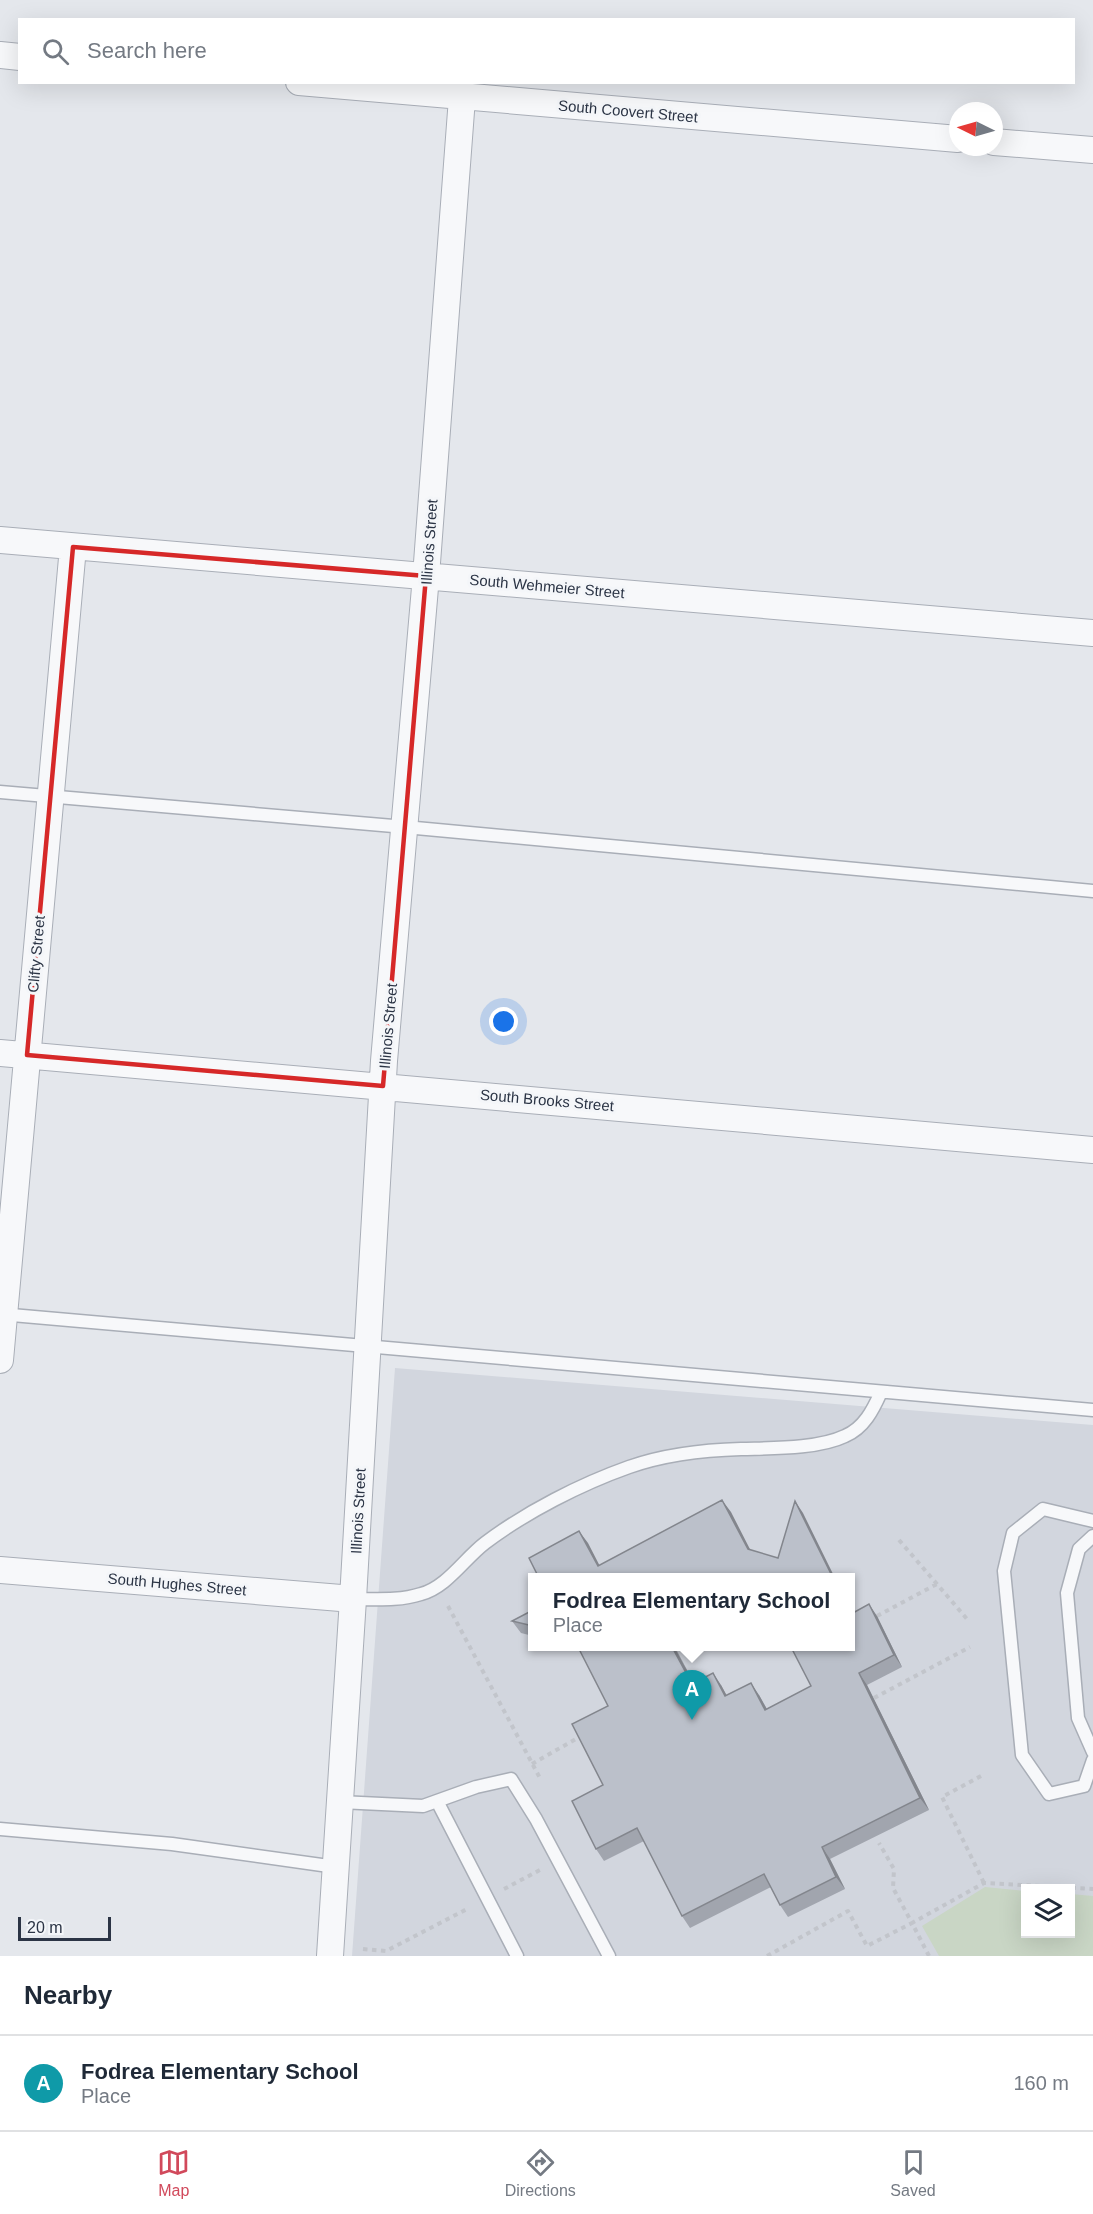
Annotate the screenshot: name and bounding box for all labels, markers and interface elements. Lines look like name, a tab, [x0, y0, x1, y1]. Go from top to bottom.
search box	[18, 18, 1075, 84]
icon: search	[39, 35, 72, 68]
text: Search here	[87, 38, 207, 63]
street label: South Coovert Street	[557, 96, 699, 126]
north arrow	[949, 102, 1003, 156]
street label: Illinois Street	[418, 498, 441, 585]
street label: South Wehmeier Street	[469, 571, 626, 601]
street label: Clifty Street	[24, 914, 48, 993]
street label: Illinois Street	[376, 982, 400, 1070]
your location	[489, 1007, 518, 1036]
street label: South Brooks Street	[479, 1086, 615, 1114]
street label: Illinois Street	[347, 1467, 369, 1554]
street label: South Hughes Street	[107, 1569, 248, 1599]
popup	[528, 1573, 855, 1651]
text: Fodrea Elementary School	[553, 1588, 830, 1613]
text: Place	[553, 1614, 603, 1636]
pin: A	[672, 1670, 712, 1720]
map controls	[1021, 1884, 1075, 1938]
button: layers	[1021, 1884, 1075, 1938]
scale bar	[18, 1914, 111, 1942]
text: 20 m	[27, 1919, 63, 1936]
text: Nearby	[24, 1980, 112, 2010]
text: Fodrea Elementary School	[81, 2059, 359, 2084]
text: A	[36, 2072, 51, 2094]
text: 160 m	[1013, 2072, 1069, 2094]
text: Place	[81, 2085, 131, 2107]
tab: Map	[157, 2146, 190, 2200]
tab: Directions	[505, 2146, 576, 2200]
tab: Saved	[890, 2146, 936, 2200]

